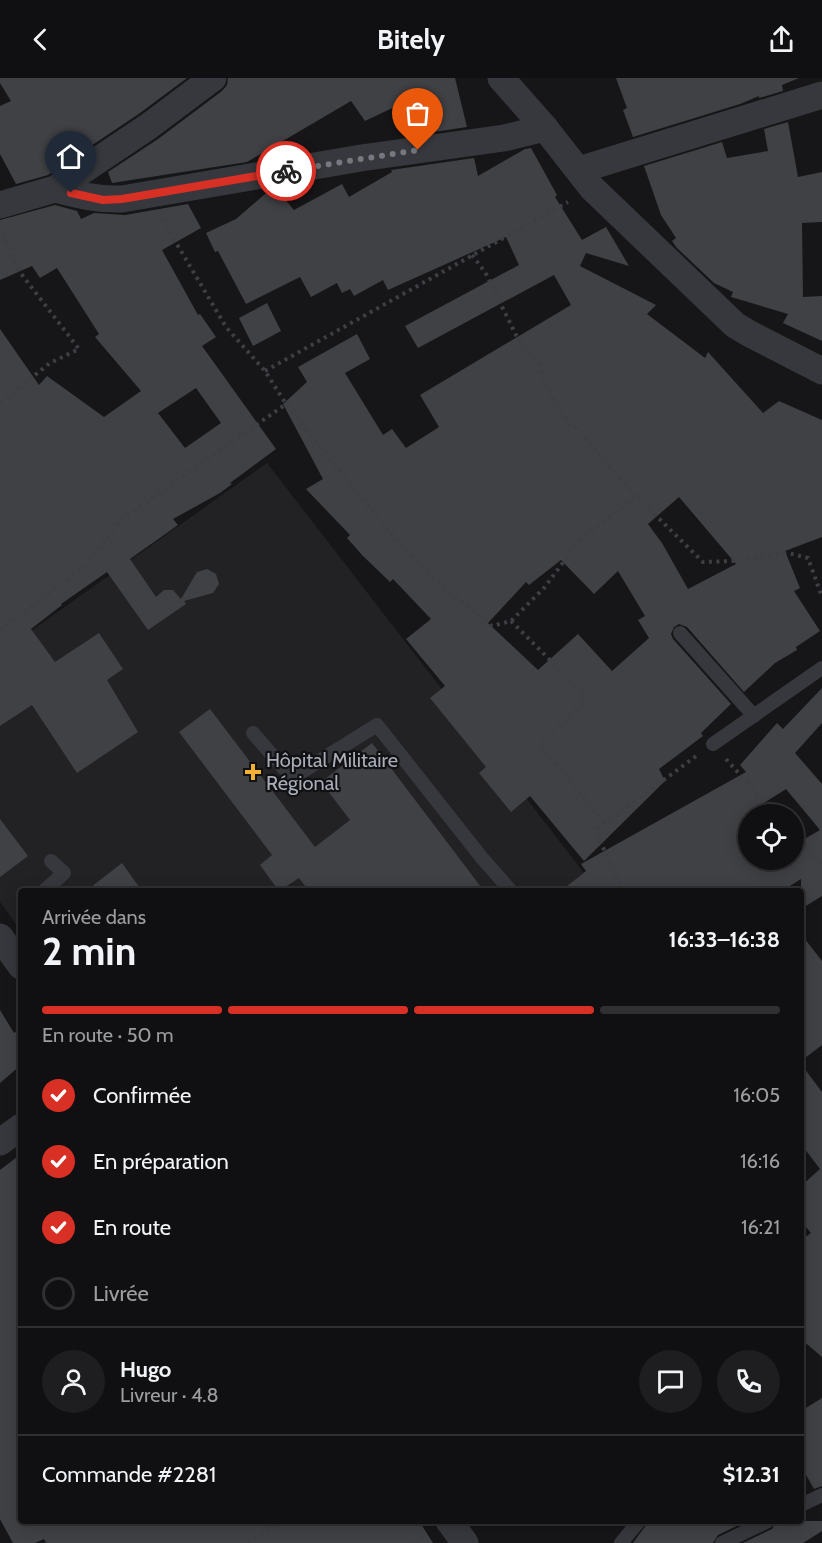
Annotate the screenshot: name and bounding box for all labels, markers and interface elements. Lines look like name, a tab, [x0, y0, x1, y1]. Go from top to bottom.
icon: back	[24, 23, 57, 56]
text: Bitely	[377, 23, 445, 56]
icon: share	[765, 23, 798, 56]
pin	[392, 88, 443, 150]
icon: bag	[401, 97, 434, 130]
pin	[45, 131, 96, 193]
icon: home	[54, 140, 87, 173]
courier	[256, 141, 316, 201]
icon: bike	[270, 155, 303, 188]
place label: Hôpital Militaire Régional	[266, 748, 398, 795]
marker: Hôpital Militaire Régional	[244, 763, 262, 781]
map controls	[738, 804, 804, 870]
button: locate	[738, 804, 804, 870]
text: Arrivée dans	[42, 905, 146, 929]
text: 16:33–16:38	[669, 926, 780, 953]
text: 2 min	[42, 927, 136, 975]
text: En route · 50 m	[42, 1023, 174, 1047]
icon: check	[42, 1079, 75, 1112]
text: Confirmée	[93, 1082, 191, 1109]
text: 16:05	[733, 1083, 780, 1107]
icon: check	[42, 1145, 75, 1178]
text: En préparation	[93, 1148, 229, 1175]
text: 16:16	[740, 1149, 780, 1173]
icon: check	[42, 1211, 75, 1244]
text: En route	[93, 1214, 171, 1241]
text: 16:21	[741, 1215, 780, 1239]
text: Livrée	[93, 1280, 149, 1307]
button: person	[42, 1350, 105, 1413]
button: chat	[639, 1350, 702, 1413]
button: phone	[717, 1350, 780, 1413]
text: Hugo	[120, 1356, 171, 1383]
text: Livreur · 4.8	[120, 1383, 219, 1407]
text: Commande #2281	[42, 1461, 216, 1488]
text: $12.31	[723, 1461, 780, 1488]

